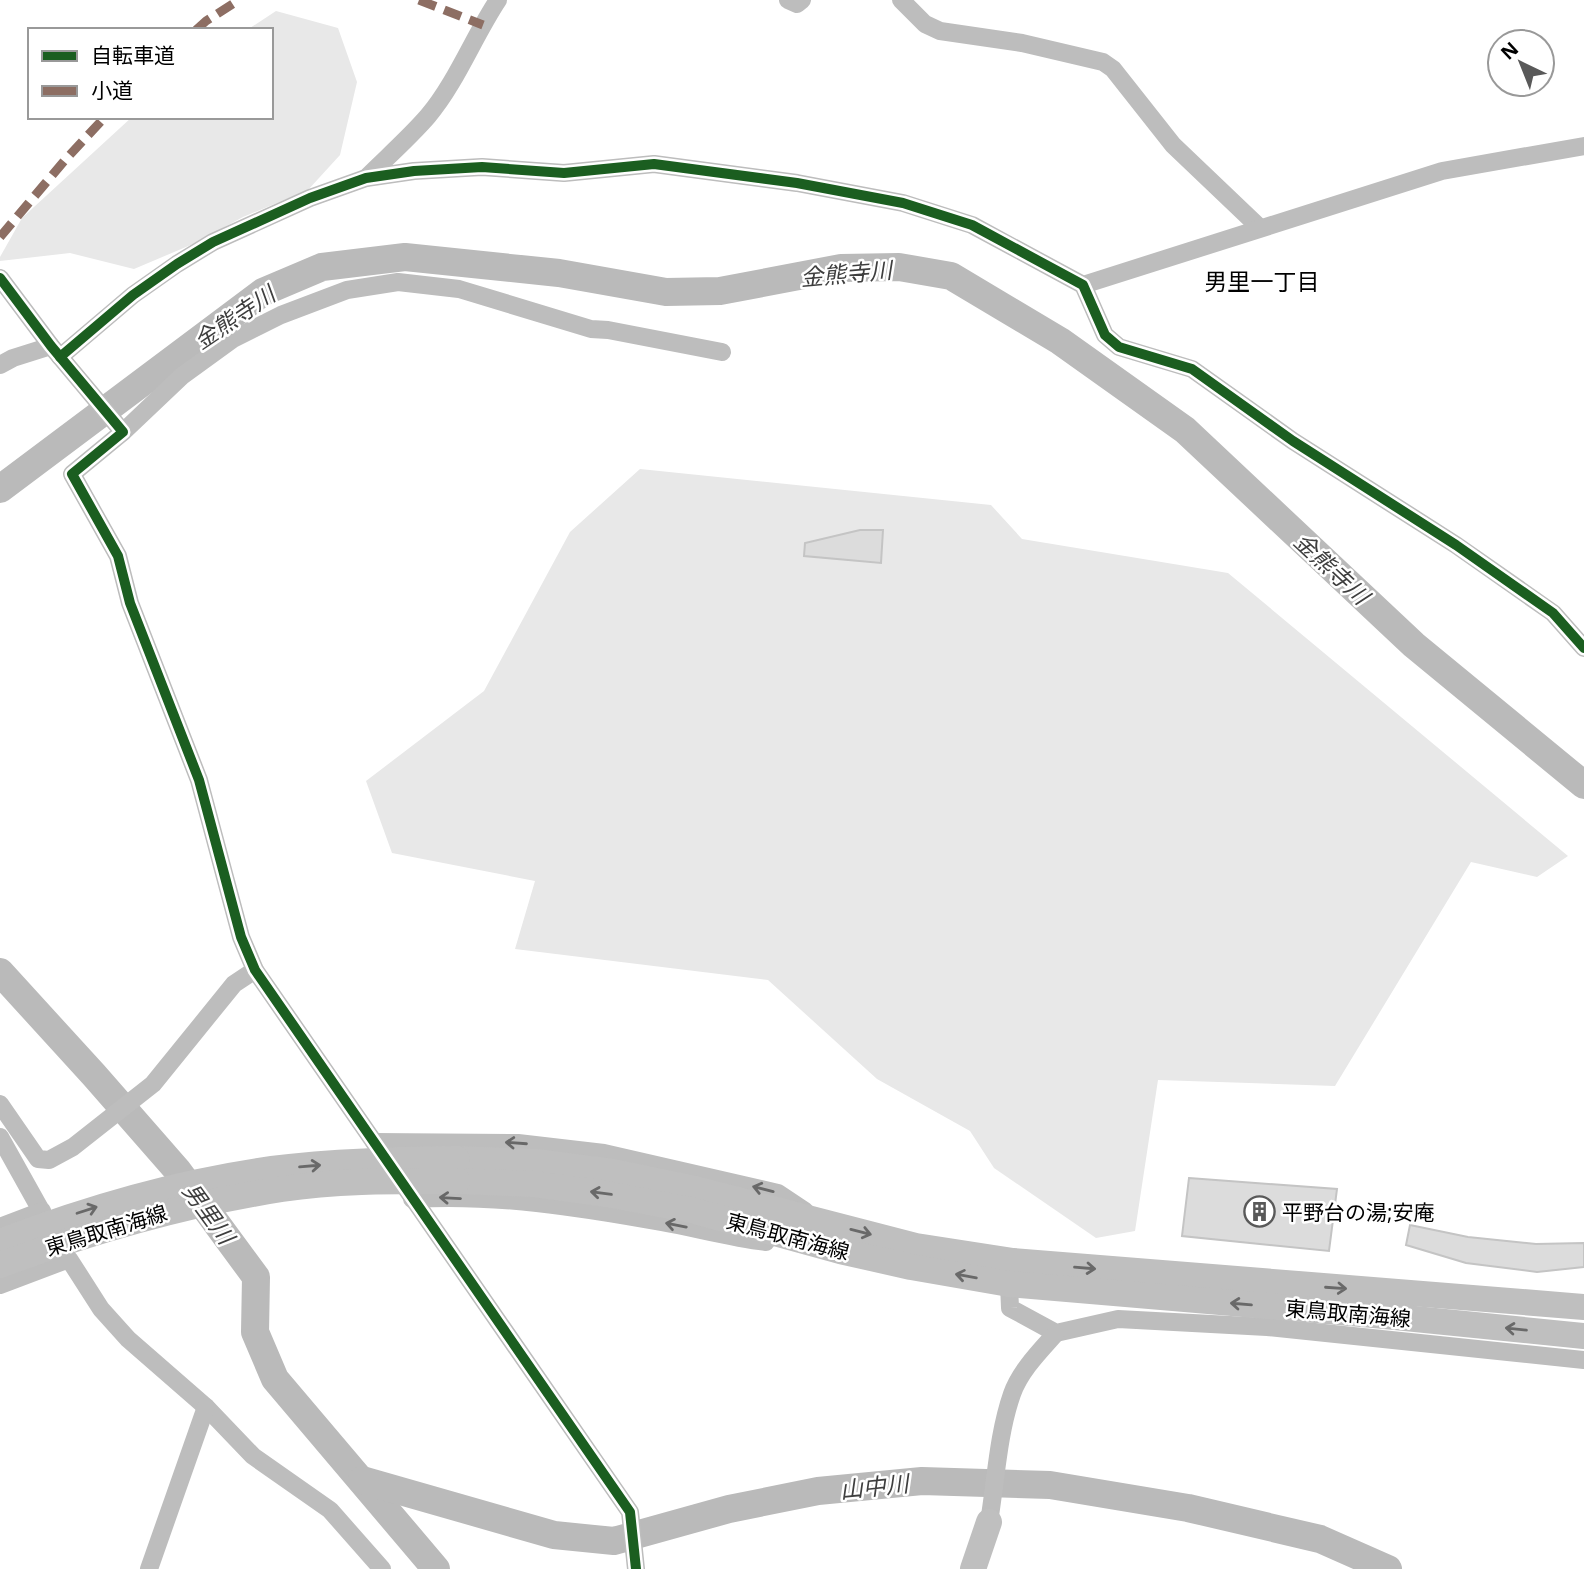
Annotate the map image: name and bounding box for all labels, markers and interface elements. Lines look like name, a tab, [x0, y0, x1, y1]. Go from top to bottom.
legend	[28, 28, 273, 119]
north arrow	[1486, 28, 1556, 98]
text: N	[1495, 36, 1524, 65]
text: 自転車道	[91, 41, 175, 69]
text: 小道	[91, 76, 133, 104]
water label: 金熊寺川	[799, 253, 896, 293]
district label: 男里一丁目	[1205, 265, 1320, 297]
water label: 金熊寺川	[187, 276, 284, 356]
water label: 金熊寺川	[1287, 525, 1379, 613]
one-way arrow	[505, 1136, 528, 1149]
one-way arrow	[298, 1159, 321, 1172]
water label: 男里川	[176, 1176, 244, 1253]
one-way arrow	[752, 1182, 775, 1195]
one-way arrow	[590, 1186, 613, 1199]
one-way arrow	[440, 1191, 462, 1204]
building icon: 平野台の湯;安庵	[1242, 1195, 1276, 1229]
street label: 東鳥取南海線	[42, 1198, 170, 1262]
place label: 平野台の湯;安庵	[1282, 1198, 1435, 1226]
one-way arrow	[76, 1203, 98, 1216]
street label: 東鳥取南海線	[724, 1206, 852, 1266]
one-way arrow	[665, 1217, 688, 1231]
one-way arrow	[849, 1226, 872, 1239]
one-way arrow	[1073, 1262, 1096, 1275]
one-way arrow	[955, 1269, 978, 1283]
one-way arrow	[1324, 1282, 1347, 1295]
street label: 東鳥取南海線	[1284, 1294, 1412, 1332]
one-way arrow	[1230, 1297, 1253, 1310]
one-way arrow	[1505, 1322, 1528, 1335]
water label: 山中川	[838, 1466, 913, 1506]

